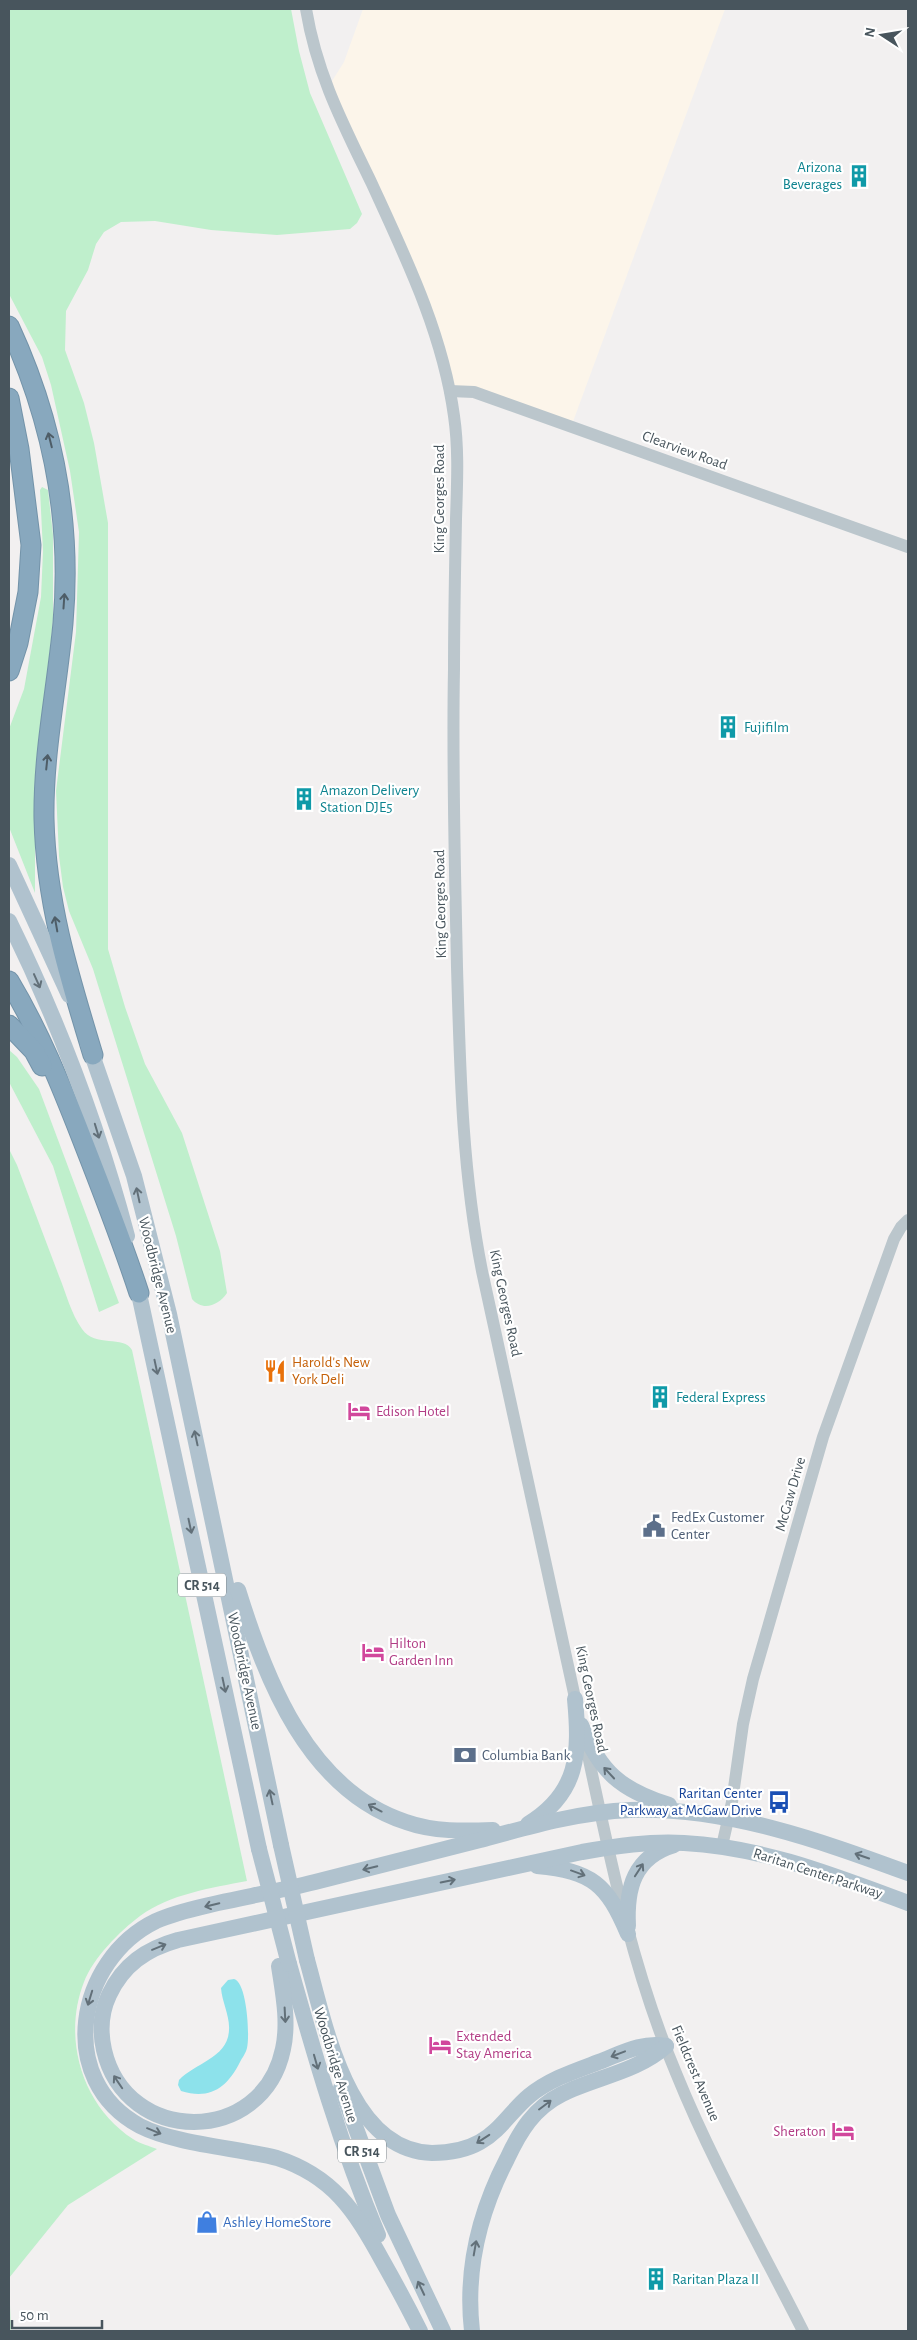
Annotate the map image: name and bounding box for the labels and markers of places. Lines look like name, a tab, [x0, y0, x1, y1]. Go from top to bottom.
place label: Arizona Beverages	[783, 160, 842, 192]
building icon: Arizona Beverages	[846, 163, 872, 189]
building icon: Fujifilm	[715, 714, 741, 740]
place label: Fujifilm	[744, 720, 789, 735]
place label: Amazon Delivery Station DJE5	[320, 783, 420, 815]
building icon: Amazon Delivery Station DJE5	[291, 786, 317, 812]
place label: Harold's New York Deli	[292, 1355, 370, 1387]
restaurant icon: Harold's New York Deli	[262, 1358, 288, 1384]
building icon: Federal Express	[647, 1384, 673, 1410]
place label: Federal Express	[676, 1390, 765, 1405]
hotel icon: Edison Hotel	[346, 1398, 372, 1424]
place label: Edison Hotel	[376, 1404, 450, 1419]
place label: FedEx Customer Center	[671, 1510, 764, 1542]
public building icon: FedEx Customer Center	[641, 1513, 667, 1539]
place label: Hilton Garden Inn	[389, 1636, 454, 1668]
hotel icon: Hilton Garden Inn	[360, 1639, 386, 1665]
bank icon: Columbia Bank	[452, 1742, 478, 1768]
place label: Columbia Bank	[482, 1748, 570, 1763]
place label: Raritan Center Parkway at McGaw Drive	[620, 1786, 762, 1818]
bus stop icon: Raritan Center Parkway at McGaw Drive	[766, 1789, 792, 1815]
place label: Extended Stay America	[456, 2029, 532, 2061]
hotel icon: Extended Stay America	[427, 2032, 453, 2058]
hotel icon: Sheraton	[830, 2118, 856, 2144]
place label: Sheraton	[773, 2124, 826, 2139]
shop icon: Ashley HomeStore	[194, 2209, 220, 2235]
place label: Ashley HomeStore	[223, 2215, 331, 2230]
building icon: Raritan Plaza II	[643, 2266, 669, 2292]
place label: Raritan Plaza II	[672, 2272, 759, 2287]

